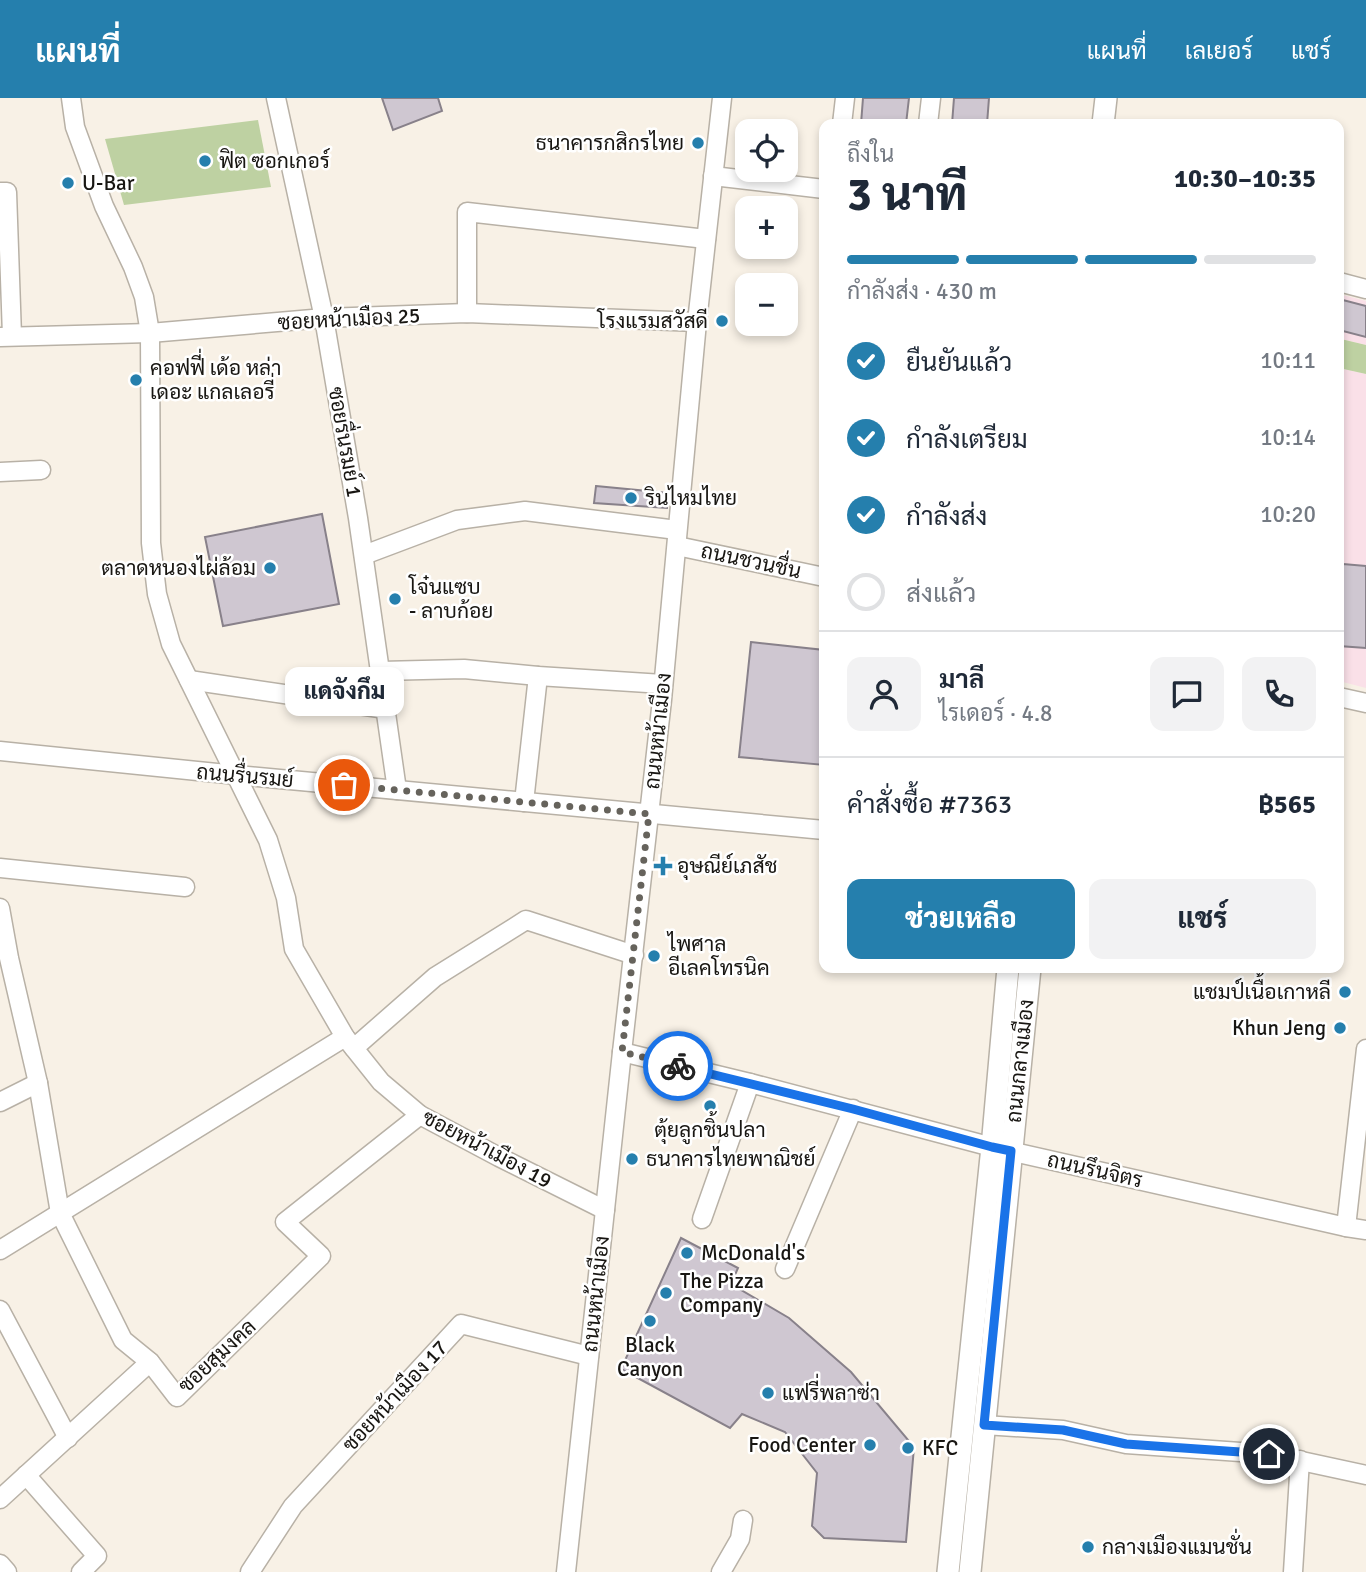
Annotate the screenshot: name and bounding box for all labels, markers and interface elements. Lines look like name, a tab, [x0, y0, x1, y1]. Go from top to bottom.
text: แผนที่	[35, 31, 121, 72]
text: แผนที่	[1087, 36, 1147, 66]
text: เลเยอร์	[1185, 36, 1253, 66]
text: แชร์	[1291, 36, 1331, 66]
map controls	[735, 119, 798, 336]
button: locate	[735, 119, 798, 182]
place label: ธนาคารกสิกรไทย	[536, 130, 684, 156]
marker: ธนาคารกสิกรไทย	[690, 135, 706, 151]
text: ถึงใน	[847, 140, 894, 169]
place label: ฟิต ซอกเกอร์	[219, 147, 330, 174]
marker: ฟิต ซอกเกอร์	[197, 153, 213, 169]
text: 10:30–10:35	[1174, 163, 1316, 195]
text: 3 นาที	[847, 167, 967, 223]
place label: U-Bar	[82, 170, 135, 196]
marker: U-Bar	[60, 175, 76, 191]
button: +	[735, 196, 798, 259]
button: −	[735, 273, 798, 336]
text: กำลังส่ง · 430 m	[847, 277, 997, 306]
street label: ซอยหน้าเมือง 25	[277, 301, 421, 336]
place label: โรงแรมสวัสดี	[597, 308, 708, 334]
marker: โรงแรมสวัสดี	[714, 313, 730, 329]
icon: check	[847, 342, 885, 380]
text: 10:11	[1260, 346, 1316, 375]
text: ยืนยันแล้ว	[906, 347, 1012, 379]
place label: คอฟฟี่ เด้อ หล่า เดอะ แกลเลอรี่	[150, 348, 281, 405]
marker: คอฟฟี่ เด้อ หล่า เดอะ แกลเลอรี่	[128, 372, 144, 388]
street label: ซอยรื่นรมย์ 1	[322, 383, 374, 499]
icon: check	[847, 419, 885, 457]
text: 10:14	[1260, 423, 1316, 452]
text: กำลังเตรียม	[906, 424, 1028, 456]
place label: รินไหมไทย	[644, 485, 737, 511]
marker: รินไหมไทย	[623, 490, 639, 506]
icon: check	[847, 496, 885, 534]
text: 10:20	[1260, 500, 1316, 529]
text: กำลังส่ง	[906, 501, 987, 533]
street label: ถนนชวนชื่น	[698, 531, 805, 584]
place label: ตลาดหนองไผ่ล้อม	[101, 555, 256, 581]
marker: ตลาดหนองไผ่ล้อม	[262, 560, 278, 576]
place label: โจ๋นแซบ - ลาบก้อย	[408, 574, 493, 624]
text: ส่งแล้ว	[906, 578, 976, 610]
marker: โจ๋นแซบ - ลาบก้อย	[387, 591, 403, 607]
button: person	[847, 657, 921, 731]
button: chat	[1150, 657, 1224, 731]
button: phone	[1242, 657, 1316, 731]
text: มาลี	[939, 664, 984, 696]
callout: แดจังกึม	[284, 666, 404, 715]
street label: ถนนหน้าเมือง	[638, 671, 677, 791]
text: แดจังกึม	[304, 677, 385, 706]
text: ไรเดอร์ · 4.8	[939, 699, 1053, 728]
street label: ถนนรื่นรมย์	[195, 752, 295, 793]
pin	[314, 755, 374, 815]
icon: bag	[325, 766, 363, 804]
text: คำสั่งซื้อ #7363	[847, 789, 1012, 821]
text: ฿565	[1258, 789, 1316, 821]
place label: อุษณีย์เภสัช	[677, 852, 777, 880]
marker: อุษณีย์เภสัช	[655, 858, 671, 874]
button: ช่วยเหลือ	[847, 879, 1075, 959]
button: แชร์	[1089, 879, 1316, 959]
place label: ไพศาล อีเลคโทรนิค	[666, 931, 770, 981]
marker: ไพศาล อีเลคโทรนิค	[646, 948, 662, 964]
place label: แชมป์เนื้อเกาหลี	[1193, 972, 1331, 1005]
marker: แชมป์เนื้อเกาหลี	[1337, 984, 1353, 1000]
street label: ถนนกลางเมือง	[1000, 998, 1039, 1124]
place label: Khun Jeng	[1232, 1015, 1326, 1041]
marker: Khun Jeng	[1332, 1020, 1348, 1036]
courier	[643, 1031, 713, 1101]
icon: bike	[659, 1047, 697, 1085]
marker: ตุ้ยลูกชิ้นปลา	[702, 1098, 718, 1114]
street label: ซอยหน้าเมือง 19	[418, 1103, 557, 1194]
place label: ตุ้ยลูกชิ้นปลา	[654, 1111, 766, 1145]
place label: ธนาคารไทยพาณิชย์	[646, 1145, 815, 1172]
street label: ถนนรึนจิตร	[1045, 1146, 1145, 1194]
marker: ธนาคารไทยพาณิชย์	[624, 1151, 640, 1167]
street label: ถนนหน้าเมือง	[576, 1234, 615, 1354]
place label: McDonald's	[701, 1240, 805, 1266]
marker: McDonald's	[679, 1245, 695, 1261]
place label: The Pizza Company	[680, 1268, 764, 1318]
marker: The Pizza Company	[658, 1285, 674, 1301]
marker: Black Canyon	[642, 1313, 658, 1329]
street label: ซอยสุมงคล	[173, 1314, 262, 1399]
place label: Black Canyon	[617, 1332, 683, 1382]
street label: ซอยหน้าเมือง 17	[336, 1334, 453, 1457]
place label: แฟรี่พลาซ่า	[782, 1373, 880, 1406]
marker: แฟรี่พลาซ่า	[760, 1385, 776, 1401]
pin	[1239, 1424, 1299, 1484]
place label: Food Center	[748, 1432, 856, 1458]
place label: KFC	[922, 1435, 958, 1461]
icon: home	[1250, 1435, 1288, 1473]
marker: Food Center	[862, 1437, 878, 1453]
marker: KFC	[900, 1440, 916, 1456]
place label: กลางเมืองแมนชั่น	[1102, 1528, 1252, 1560]
marker: กลางเมืองแมนชั่น	[1080, 1539, 1096, 1555]

